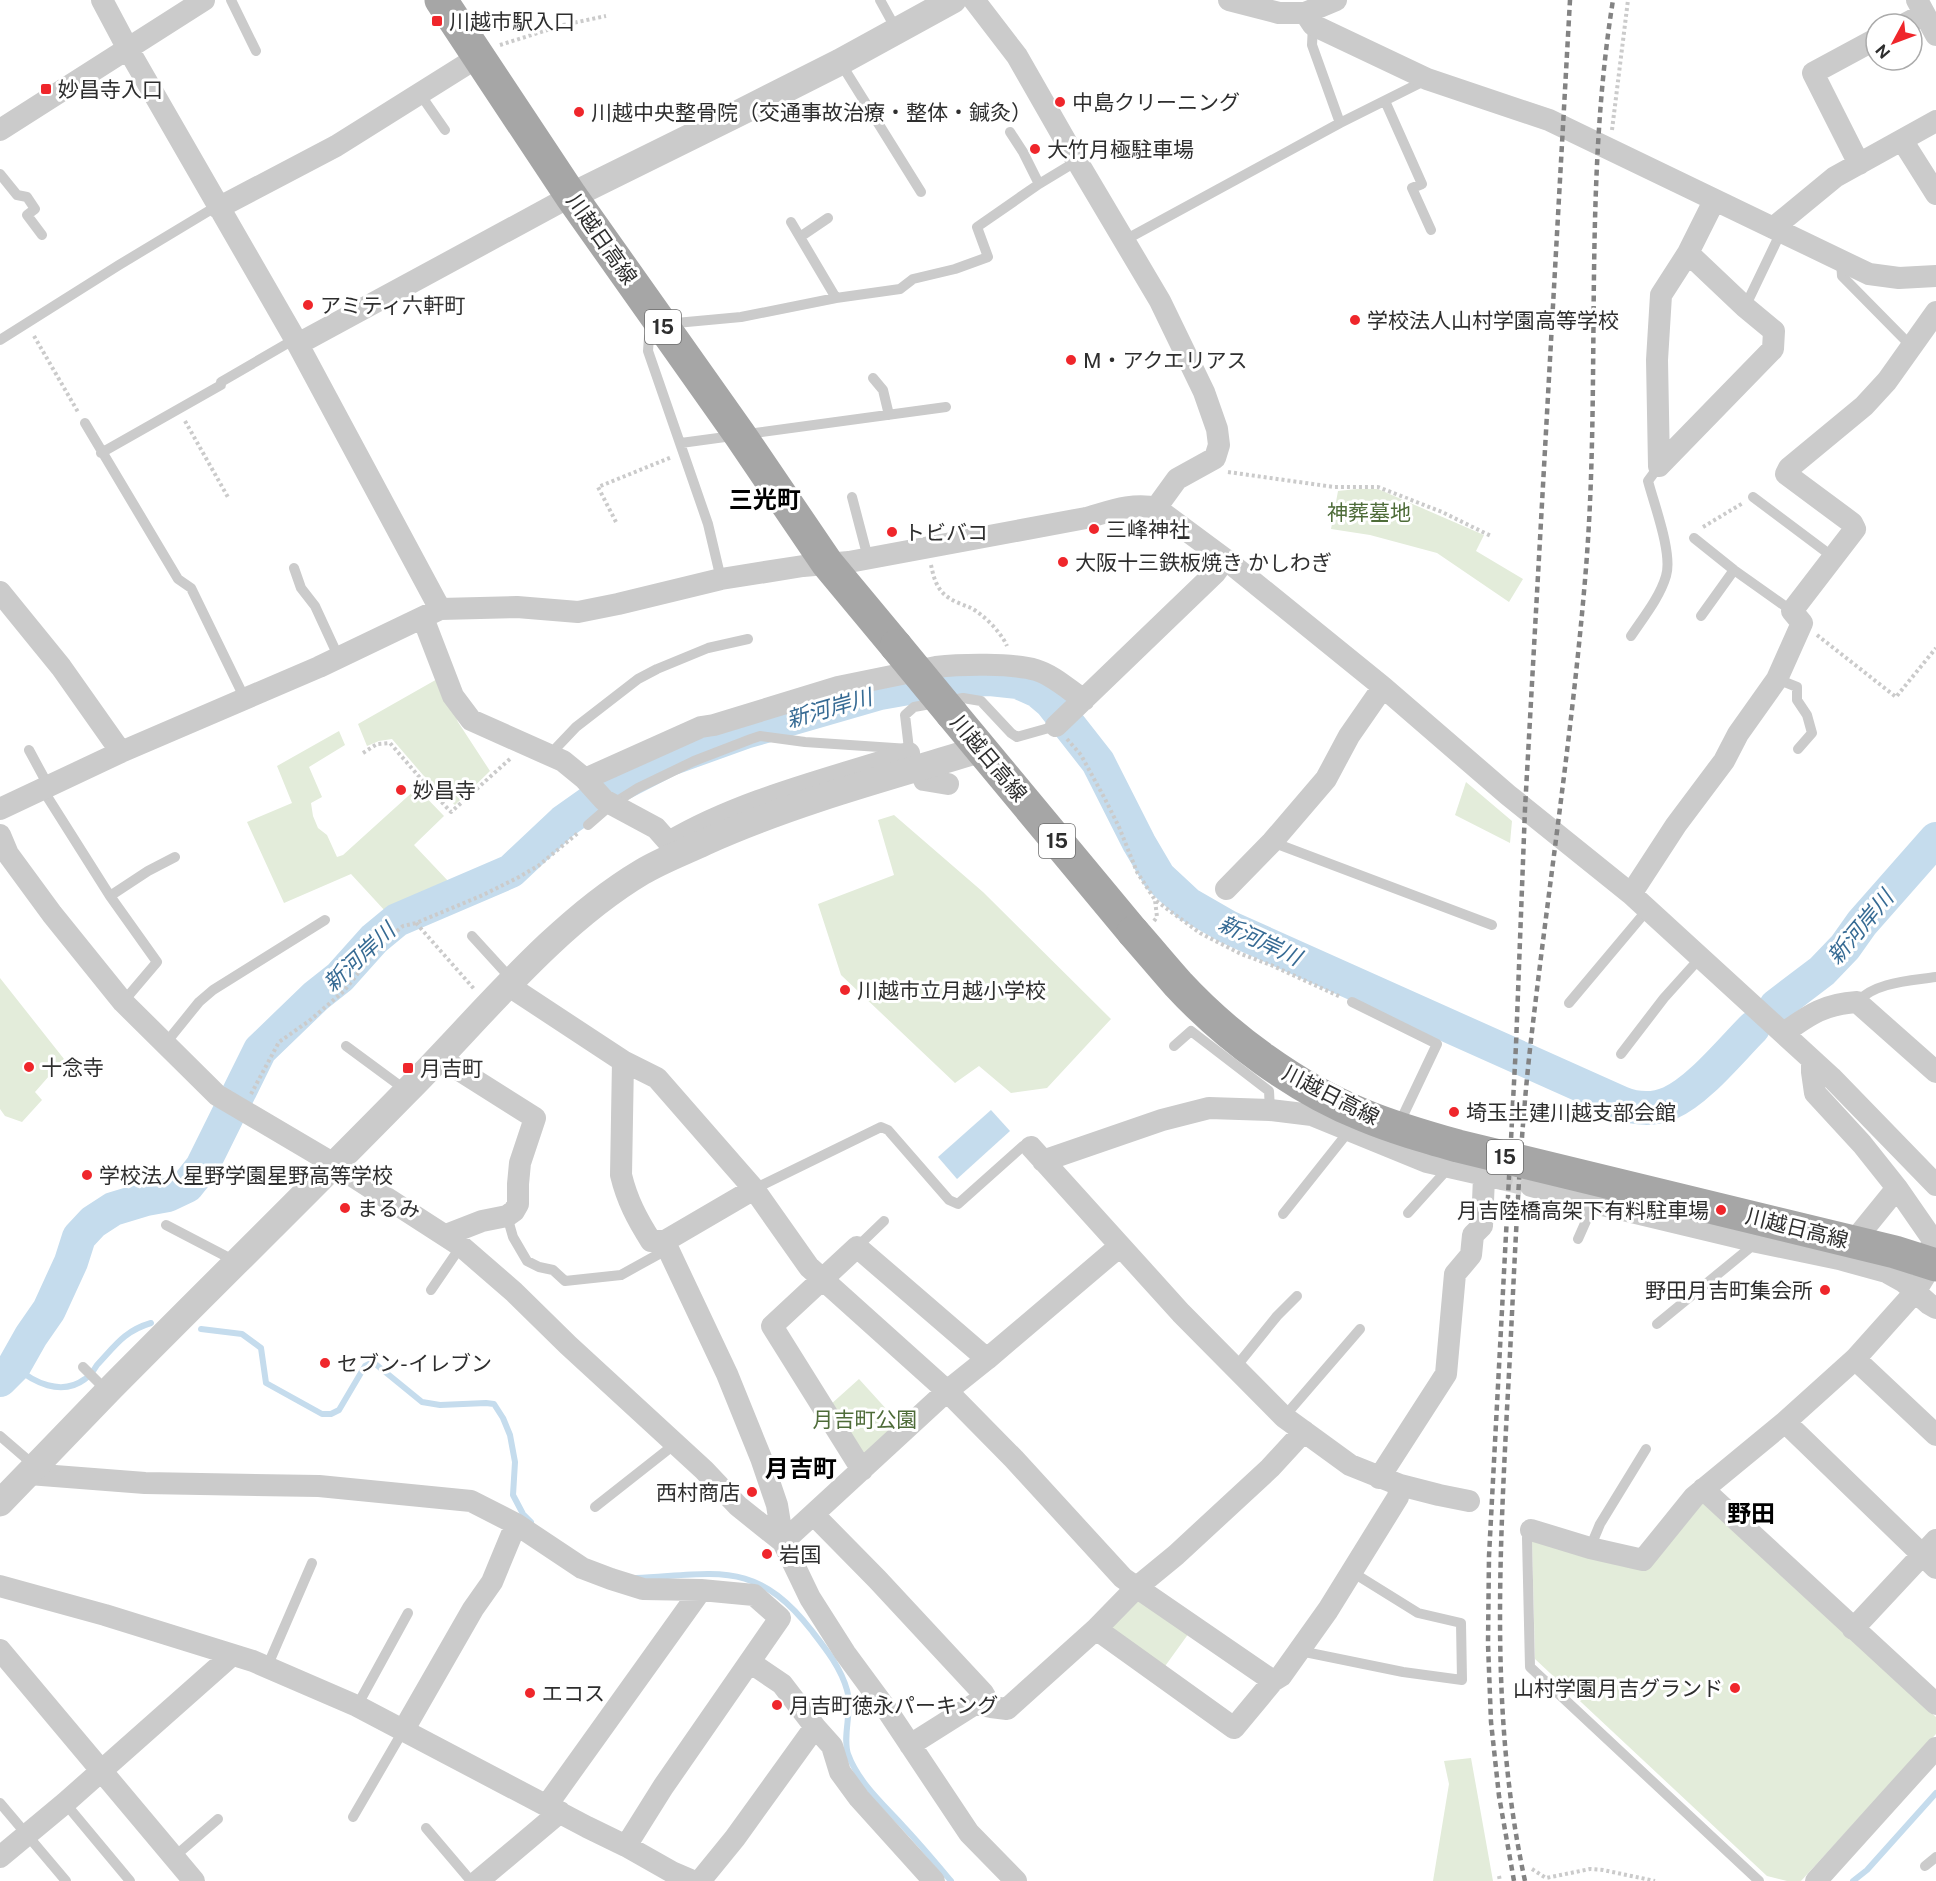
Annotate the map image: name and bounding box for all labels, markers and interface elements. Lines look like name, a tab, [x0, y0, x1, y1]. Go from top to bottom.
place label: 川越市駅入口	[449, 9, 575, 34]
north arrow	[1864, 12, 1924, 72]
marker: 川越市駅入口	[430, 14, 444, 28]
text: N	[1872, 41, 1894, 62]
place label: 妙昌寺入口	[58, 77, 163, 102]
marker: 妙昌寺入口	[39, 82, 53, 96]
place label: 中島クリーニング	[1072, 90, 1240, 115]
marker: 中島クリーニング	[1053, 95, 1067, 109]
place label: 川越中央整骨院（交通事故治療・整体・鍼灸）	[591, 100, 1032, 125]
marker: 川越中央整骨院（交通事故治療・整体・鍼灸）	[572, 105, 586, 119]
place label: 大竹月極駐車場	[1047, 137, 1194, 162]
marker: 大竹月極駐車場	[1028, 142, 1042, 156]
street label: 川越日高線	[562, 189, 642, 289]
place label: アミティ六軒町	[320, 293, 465, 318]
marker: アミティ六軒町	[301, 298, 315, 312]
place label: 学校法人山村学園高等学校	[1367, 308, 1619, 333]
road number: 15	[645, 310, 681, 344]
marker: 学校法人山村学園高等学校	[1348, 313, 1362, 327]
place label: M・アクエリアス	[1083, 348, 1248, 373]
marker: M・アクエリアス	[1064, 353, 1078, 367]
district label: 三光町	[729, 485, 801, 513]
park label: 神葬墓地	[1327, 500, 1411, 525]
place label: 三峰神社	[1106, 517, 1190, 542]
place label: トビバコ	[904, 520, 988, 545]
marker: 三峰神社	[1087, 522, 1101, 536]
marker: トビバコ	[885, 525, 899, 539]
place label: 大阪十三鉄板焼き かしわぎ	[1075, 550, 1332, 575]
marker: 大阪十三鉄板焼き かしわぎ	[1056, 555, 1070, 569]
water label: 新河岸川	[783, 683, 877, 733]
street label: 川越日高線	[946, 710, 1032, 806]
place label: 妙昌寺	[413, 778, 476, 803]
marker: 妙昌寺	[394, 783, 408, 797]
road number: 15	[1039, 824, 1075, 858]
water label: 新河岸川	[1822, 883, 1900, 969]
water label: 新河岸川	[1215, 910, 1307, 971]
water label: 新河岸川	[318, 916, 402, 997]
place label: 川越市立月越小学校	[857, 978, 1046, 1003]
marker: 川越市立月越小学校	[838, 983, 852, 997]
place label: 十念寺	[41, 1055, 104, 1080]
place label: 月吉町	[420, 1056, 483, 1081]
marker: 十念寺	[22, 1060, 36, 1074]
street label: 川越日高線	[1279, 1060, 1383, 1130]
marker: 月吉町	[401, 1061, 415, 1075]
place label: 埼玉土建川越支部会館	[1466, 1100, 1676, 1125]
marker: 埼玉土建川越支部会館	[1447, 1105, 1461, 1119]
road number: 15	[1487, 1140, 1523, 1174]
place label: 学校法人星野学園星野高等学校	[99, 1163, 393, 1188]
marker: 学校法人星野学園星野高等学校	[80, 1168, 94, 1182]
place label: まるみ	[357, 1196, 420, 1221]
place label: 月吉陸橋高架下有料駐車場	[1457, 1198, 1709, 1223]
marker: まるみ	[338, 1201, 352, 1215]
marker: 月吉陸橋高架下有料駐車場	[1714, 1203, 1728, 1217]
street label: 川越日高線	[1743, 1203, 1851, 1253]
place label: 野田月吉町集会所	[1645, 1278, 1813, 1303]
marker: 野田月吉町集会所	[1818, 1283, 1832, 1297]
place label: セブン-イレブン	[337, 1351, 492, 1376]
marker: セブン-イレブン	[318, 1356, 332, 1370]
park label: 月吉町公園	[813, 1407, 918, 1432]
district label: 月吉町	[765, 1454, 837, 1482]
place label: 西村商店	[656, 1480, 740, 1505]
marker: 西村商店	[745, 1485, 759, 1499]
district label: 野田	[1727, 1499, 1775, 1527]
place label: 岩国	[779, 1542, 821, 1567]
marker: 岩国	[760, 1547, 774, 1561]
place label: 山村学園月吉グランド	[1513, 1676, 1723, 1701]
place label: エコス	[542, 1681, 605, 1706]
marker: 山村学園月吉グランド	[1728, 1681, 1742, 1695]
marker: エコス	[523, 1686, 537, 1700]
place label: 月吉町徳永パーキング	[789, 1693, 998, 1718]
marker: 月吉町徳永パーキング	[770, 1698, 784, 1712]

